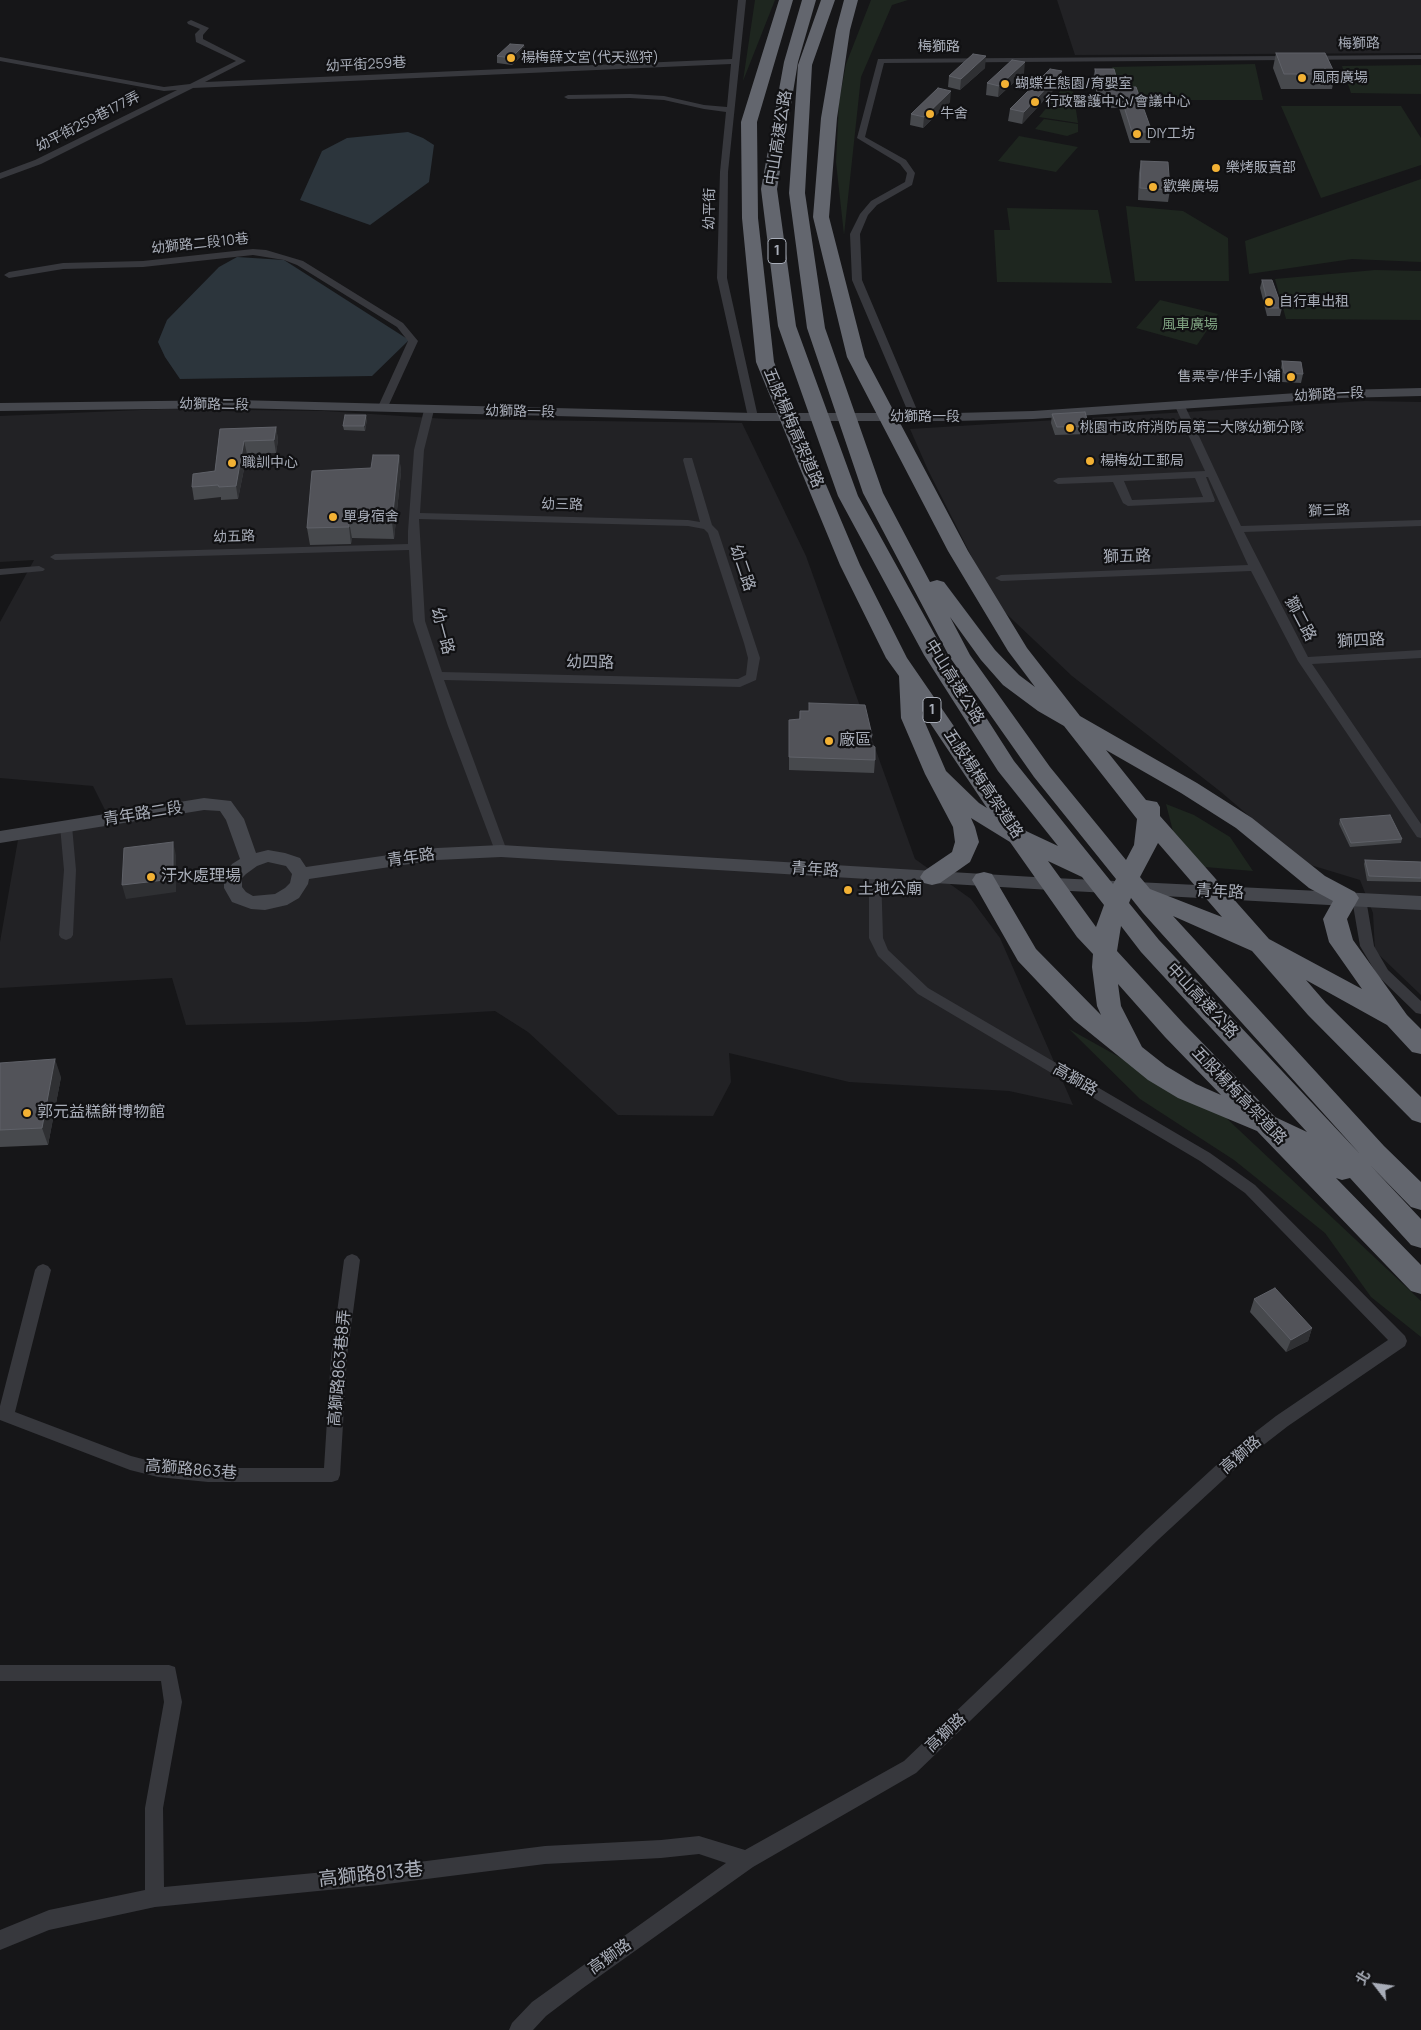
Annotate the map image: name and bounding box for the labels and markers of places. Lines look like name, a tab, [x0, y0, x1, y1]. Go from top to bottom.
place label: 楊梅薛文宮(代天巡狩)	[521, 50, 659, 66]
marker: 楊梅薛文宮(代天巡狩)	[505, 52, 517, 64]
place label: 風雨廣場	[1312, 70, 1368, 86]
marker: 風雨廣場	[1296, 72, 1308, 84]
place label: 蝴蝶生態園/育嬰室	[1015, 76, 1132, 92]
marker: 蝴蝶生態園/育嬰室	[999, 78, 1011, 90]
place label: 行政醫護中心/會議中心	[1045, 94, 1190, 110]
marker: 行政醫護中心/會議中心	[1029, 96, 1041, 108]
place label: 牛舍	[940, 106, 968, 122]
marker: 牛舍	[924, 108, 936, 120]
place label: DIY工坊	[1147, 126, 1195, 142]
marker: DIY工坊	[1131, 128, 1143, 140]
place label: 樂烤販賣部	[1226, 160, 1296, 176]
marker: 樂烤販賣部	[1210, 162, 1222, 174]
place label: 歡樂廣場	[1163, 179, 1219, 195]
marker: 歡樂廣場	[1147, 181, 1159, 193]
place label: 自行車出租	[1279, 294, 1349, 310]
marker: 自行車出租	[1263, 296, 1275, 308]
place label: 售票亭/伴手小舖	[1178, 369, 1281, 385]
marker: 售票亭/伴手小舖	[1285, 371, 1297, 383]
place label: 桃園市政府消防局第二大隊幼獅分隊	[1080, 420, 1304, 436]
marker: 桃園市政府消防局第二大隊幼獅分隊	[1064, 422, 1076, 434]
place label: 楊梅幼工郵局	[1100, 453, 1184, 469]
place label: 職訓中心	[242, 455, 298, 471]
marker: 楊梅幼工郵局	[1084, 455, 1096, 467]
marker: 職訓中心	[226, 457, 238, 469]
place label: 單身宿舍	[343, 509, 399, 525]
marker: 單身宿舍	[327, 511, 339, 523]
place label: 廠區	[839, 731, 871, 751]
marker: 廠區	[823, 735, 835, 747]
place label: 汙水處理場	[161, 867, 241, 887]
marker: 汙水處理場	[145, 871, 157, 883]
place label: 土地公廟	[858, 880, 922, 900]
marker: 土地公廟	[842, 884, 854, 896]
place label: 郭元益糕餅博物館	[37, 1103, 165, 1123]
marker: 郭元益糕餅博物館	[21, 1107, 33, 1119]

